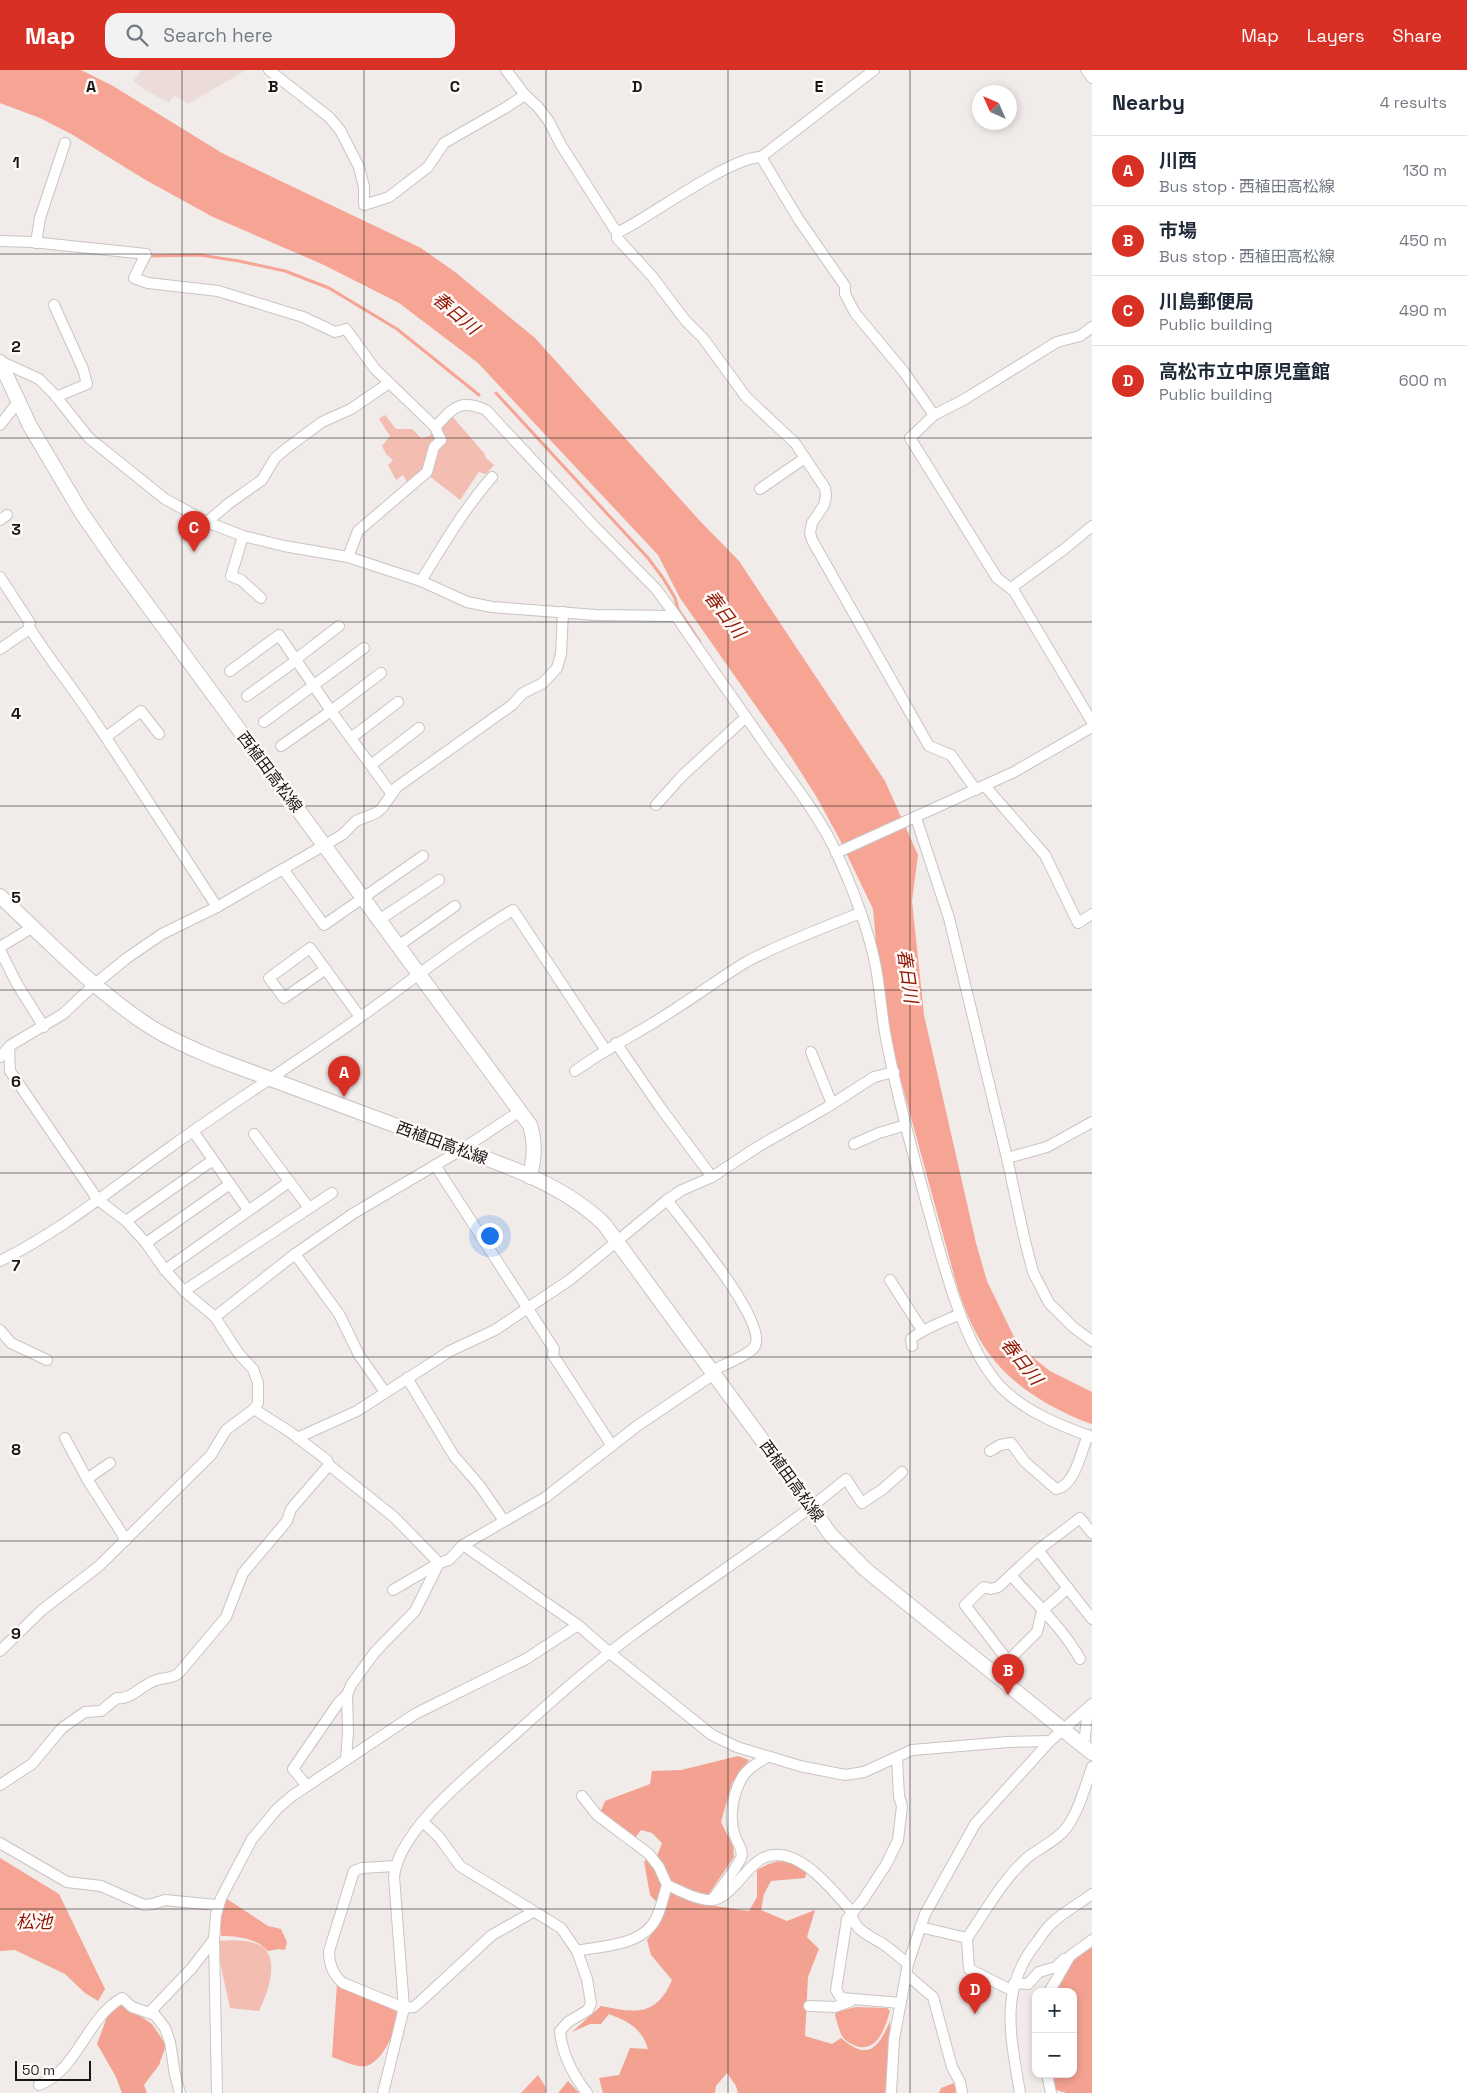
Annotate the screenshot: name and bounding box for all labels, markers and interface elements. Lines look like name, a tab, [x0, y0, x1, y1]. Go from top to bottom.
search box	[105, 13, 455, 58]
text: Map	[25, 20, 75, 51]
icon: search	[123, 21, 151, 49]
text: Search here	[163, 23, 273, 48]
text: Map	[1241, 24, 1279, 47]
text: Layers	[1307, 24, 1364, 47]
text: Share	[1392, 24, 1442, 47]
text: A	[86, 76, 96, 97]
text: B	[268, 76, 278, 97]
text: C	[450, 76, 460, 97]
text: D	[632, 76, 642, 97]
text: E	[815, 76, 824, 97]
north arrow	[972, 85, 1017, 130]
text: Nearby	[1112, 89, 1185, 116]
text: 4 results	[1380, 92, 1447, 113]
text: 川西	[1159, 148, 1197, 173]
text: 1	[12, 152, 20, 173]
text: A	[1123, 160, 1133, 181]
text: 130 m	[1403, 160, 1447, 181]
text: Bus stop · 西植田高松線	[1159, 176, 1335, 197]
text: 市場	[1159, 218, 1197, 243]
text: B	[1123, 230, 1133, 251]
text: 450 m	[1399, 230, 1447, 251]
text: Bus stop · 西植田高松線	[1159, 246, 1335, 267]
water label: 春日川	[428, 287, 486, 340]
text: 川島郵便局	[1159, 289, 1254, 314]
text: C	[1123, 300, 1133, 321]
text: 490 m	[1399, 300, 1447, 321]
text: Public building	[1159, 314, 1272, 335]
text: 2	[11, 336, 21, 357]
text: 高松市立中原児童館	[1159, 359, 1330, 384]
text: D	[1123, 370, 1133, 391]
text: 600 m	[1399, 370, 1447, 391]
text: Public building	[1159, 384, 1272, 405]
pin: C	[178, 511, 210, 552]
text: 3	[11, 519, 21, 540]
water label: 春日川	[700, 586, 752, 644]
text: 4	[11, 703, 21, 724]
street label: 西植田高松線	[233, 727, 307, 817]
text: 5	[11, 887, 21, 908]
water label: 春日川	[893, 948, 923, 1006]
pin: A	[328, 1056, 360, 1097]
text: 6	[11, 1071, 21, 1092]
street label: 西植田高松線	[393, 1117, 491, 1169]
your location	[477, 1223, 503, 1249]
text: 7	[12, 1255, 21, 1276]
water label: 春日川	[996, 1333, 1049, 1391]
street label: 西植田高松線	[755, 1436, 829, 1526]
text: 8	[11, 1439, 21, 1460]
text: 9	[11, 1623, 21, 1644]
pin: B	[992, 1654, 1024, 1695]
water label: 松池	[16, 1910, 54, 1933]
pin: D	[959, 1973, 991, 2014]
map controls	[1032, 1988, 1077, 2078]
button: +	[1032, 1988, 1077, 2033]
button: −	[1032, 2033, 1077, 2078]
scale bar	[15, 2058, 91, 2081]
text: 50 m	[22, 2061, 55, 2079]

